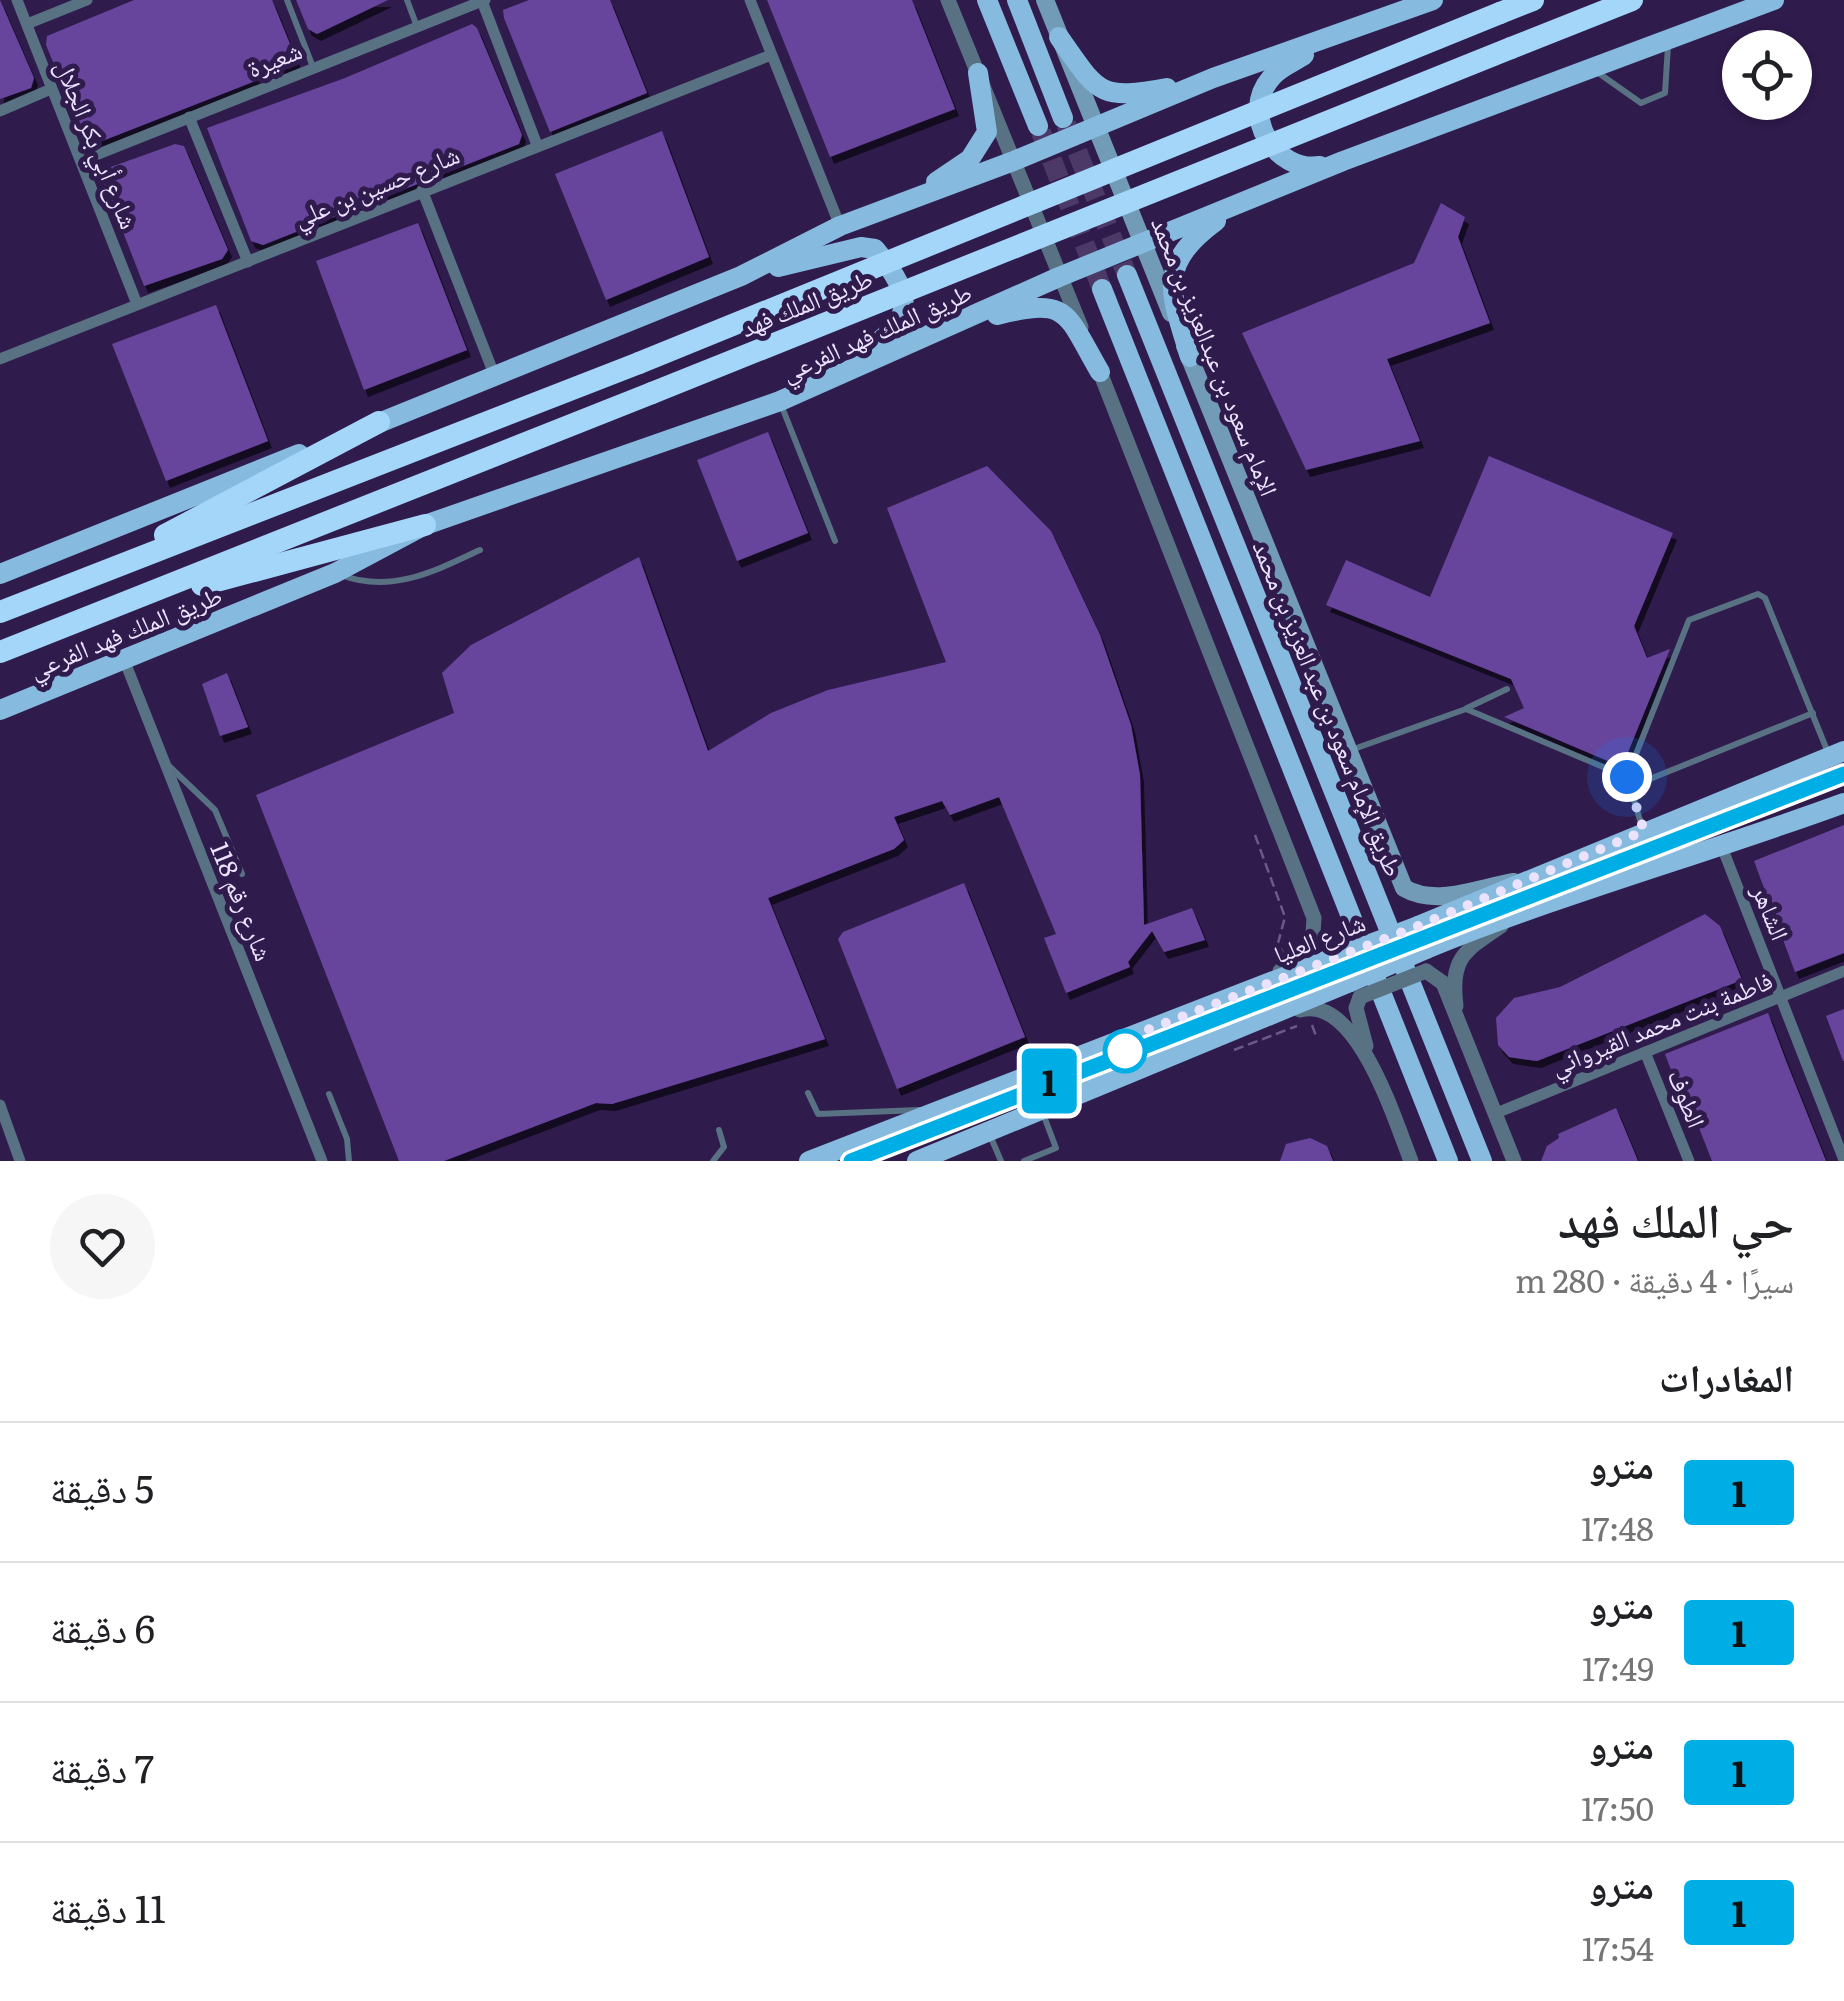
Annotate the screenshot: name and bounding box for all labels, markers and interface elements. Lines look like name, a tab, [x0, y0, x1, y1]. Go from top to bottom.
street label: شعيرة	[241, 30, 307, 86]
map controls	[1722, 30, 1812, 120]
button: locate	[1722, 30, 1812, 120]
street label: شارع أبي بكر الجلال	[44, 54, 149, 235]
street label: شارع حسين بن علي	[287, 135, 466, 238]
street label: الإمام سعود بن عبدالعزيز بن محمد	[1143, 211, 1289, 501]
street label: طريق الملك فهد	[735, 259, 877, 345]
street label: طريق الملك فهد الفرعي	[775, 272, 979, 393]
street label: طريق الإمام سعود بن عبد العزيز بن محمد	[1245, 534, 1413, 882]
street label: طريق الملك فهد الفرعي	[23, 575, 228, 690]
your location	[1602, 752, 1652, 802]
street label: شارع رقم 118	[202, 836, 284, 966]
street label: الشاهر	[1744, 878, 1800, 945]
street label: شارع العليا	[1268, 903, 1370, 971]
street label: فاطمة بنت محمد القيرواني	[1544, 961, 1779, 1087]
unlabelled marker	[1104, 1030, 1146, 1072]
line badge: 1	[1016, 1048, 1082, 1114]
text: 1	[1042, 1055, 1056, 1107]
street label: الطوف	[1660, 1063, 1716, 1133]
text: حي الملك فهد	[1558, 1182, 1794, 1253]
button: heart	[50, 1194, 155, 1299]
text: سيرًا · 4 دقيقة · 280 m	[1515, 1255, 1794, 1303]
text: المغادرات	[1659, 1347, 1794, 1404]
text: مترو	[1588, 1434, 1654, 1491]
text: 5 دقيقة	[50, 1458, 154, 1515]
text: 1	[1732, 1466, 1746, 1518]
text: 17:48	[1581, 1503, 1654, 1551]
text: مترو	[1588, 1574, 1654, 1631]
text: 6 دقيقة	[50, 1598, 155, 1655]
text: 1	[1732, 1606, 1746, 1658]
text: 17:49	[1582, 1643, 1654, 1691]
text: مترو	[1588, 1714, 1654, 1771]
text: 7 دقيقة	[50, 1738, 154, 1795]
text: 1	[1732, 1746, 1746, 1798]
text: 17:50	[1581, 1783, 1654, 1831]
text: مترو	[1588, 1854, 1654, 1911]
text: 11 دقيقة	[50, 1878, 166, 1935]
text: 1	[1732, 1886, 1746, 1938]
text: 17:54	[1582, 1923, 1654, 1971]

